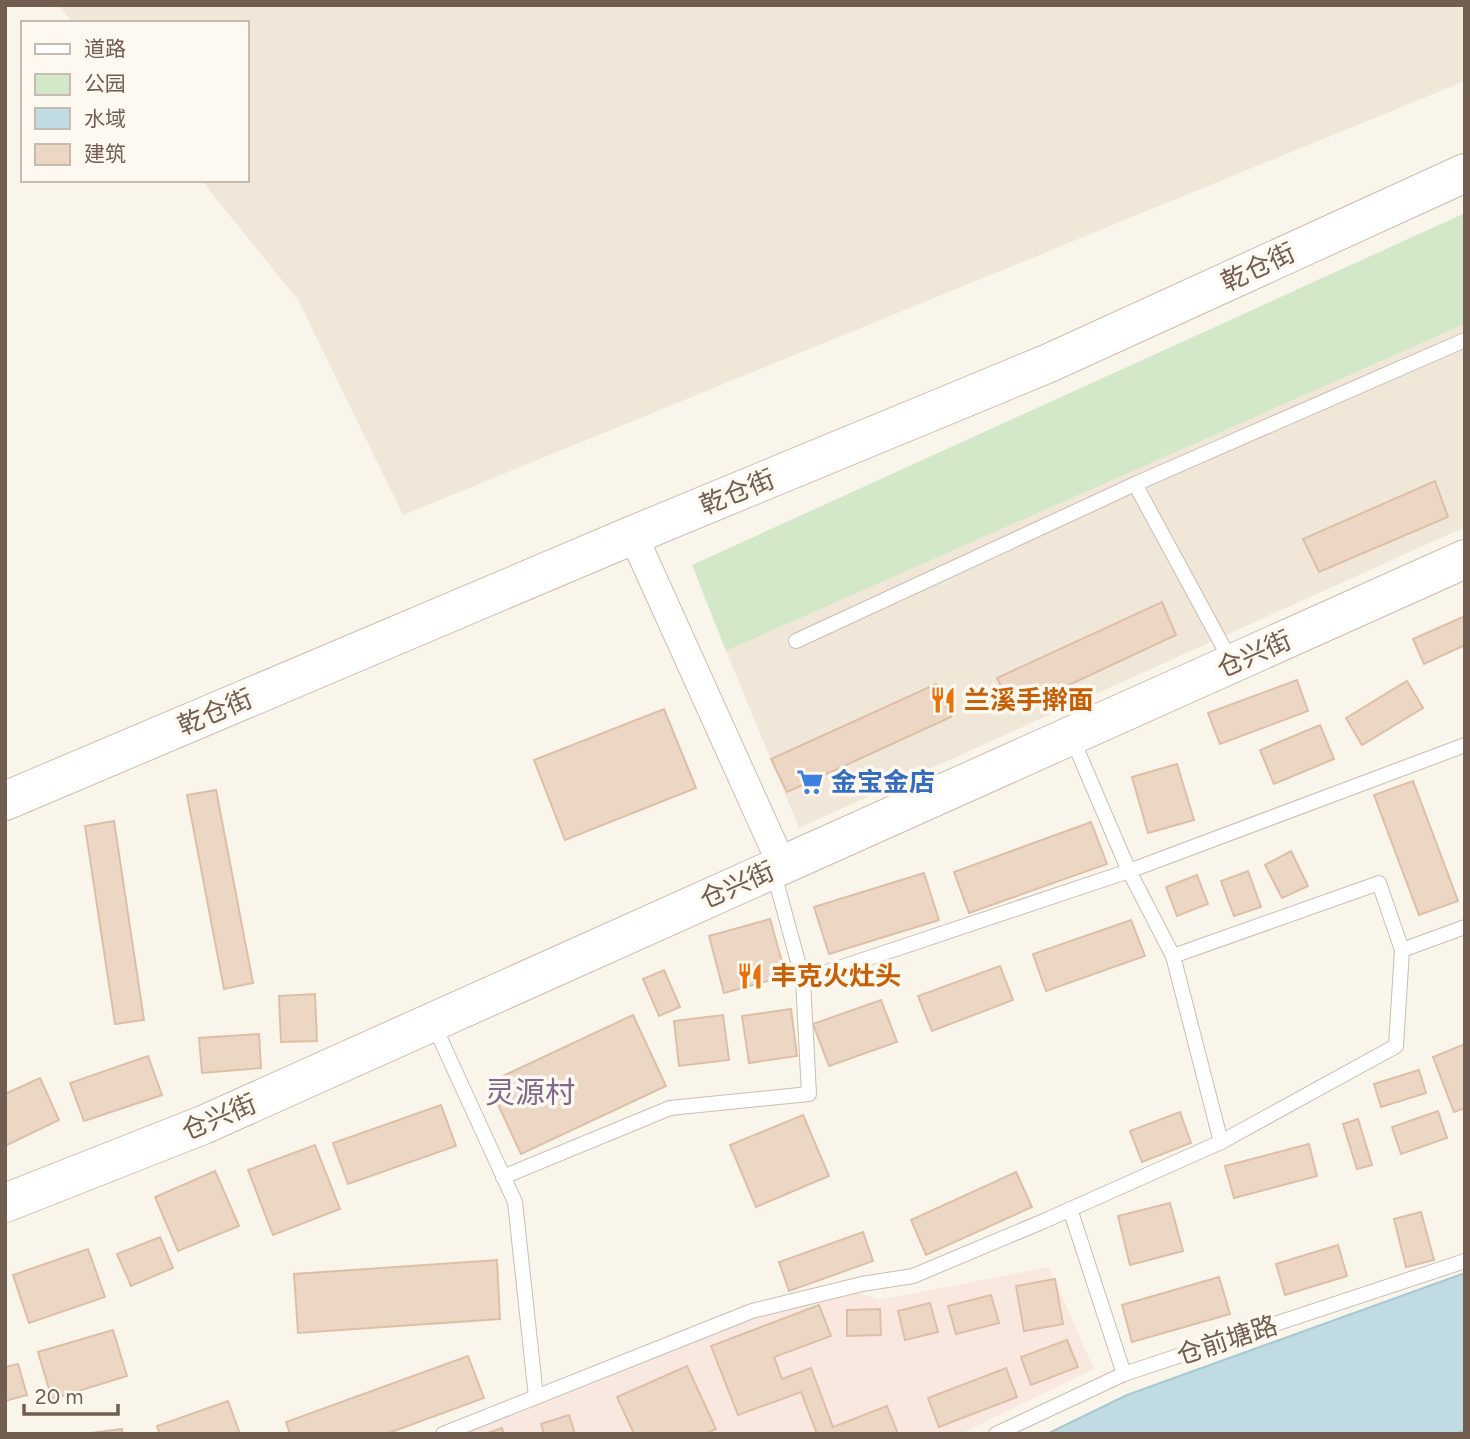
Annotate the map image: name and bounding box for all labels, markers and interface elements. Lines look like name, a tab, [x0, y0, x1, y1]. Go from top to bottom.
legend	[21, 21, 248, 182]
text: 道路	[84, 36, 126, 61]
text: 公园	[84, 71, 126, 96]
text: 水域	[84, 106, 126, 131]
text: 建筑	[84, 141, 126, 166]
street label: 乾仓街	[1216, 236, 1300, 298]
street label: 乾仓街	[695, 463, 779, 521]
street label: 仓兴街	[1212, 624, 1296, 684]
street label: 乾仓街	[173, 682, 257, 742]
place label: 兰溪手擀面	[964, 684, 1094, 716]
restaurant icon: 兰溪手擀面	[928, 685, 958, 715]
place label: 金宝金店	[831, 766, 935, 798]
supermarket icon: 金宝金店	[795, 767, 825, 797]
street label: 仓兴街	[695, 855, 779, 915]
place label: 丰克火灶头	[771, 960, 901, 992]
restaurant icon: 丰克火灶头	[735, 961, 765, 991]
district label: 灵源村	[485, 1074, 575, 1111]
street label: 仓兴街	[177, 1087, 261, 1147]
street label: 仓前塘路	[1173, 1309, 1281, 1371]
scale bar	[24, 1372, 119, 1416]
text: 20 m	[35, 1384, 83, 1409]

